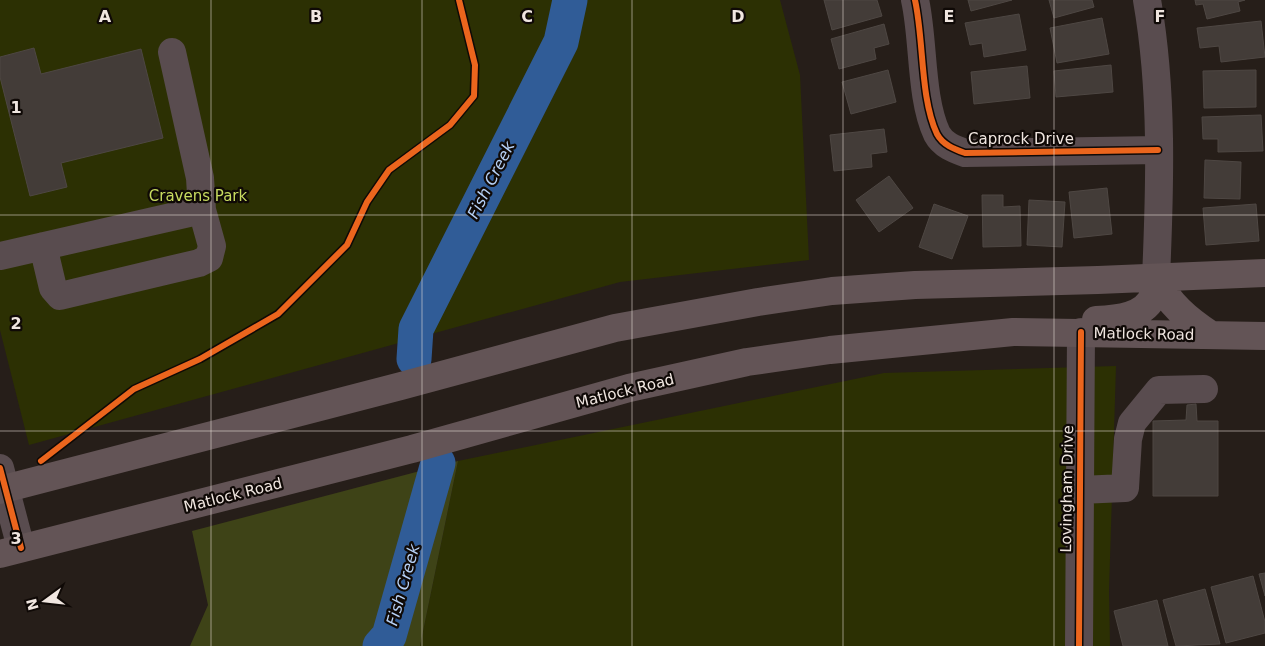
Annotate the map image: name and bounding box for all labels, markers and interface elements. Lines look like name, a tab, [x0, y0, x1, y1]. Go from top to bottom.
text: A	[99, 7, 112, 26]
text: B	[310, 7, 322, 26]
text: C	[521, 7, 533, 26]
text: D	[731, 7, 745, 26]
text: E	[944, 7, 954, 26]
text: F	[1155, 7, 1165, 26]
text: 1	[10, 98, 22, 117]
street label: Caprock Drive	[968, 130, 1074, 148]
water label: Fish Creek	[463, 138, 519, 222]
park label: Cravens Park	[149, 187, 248, 205]
text: 2	[10, 314, 22, 333]
street label: Matlock Road	[1093, 324, 1195, 344]
street label: Matlock Road	[574, 370, 676, 412]
street label: Lovingham Drive	[1057, 425, 1077, 553]
street label: Matlock Road	[182, 474, 284, 516]
text: 3	[10, 529, 22, 548]
water label: Fish Creek	[382, 541, 424, 628]
north arrow	[20, 576, 70, 626]
text: N	[23, 597, 42, 612]

